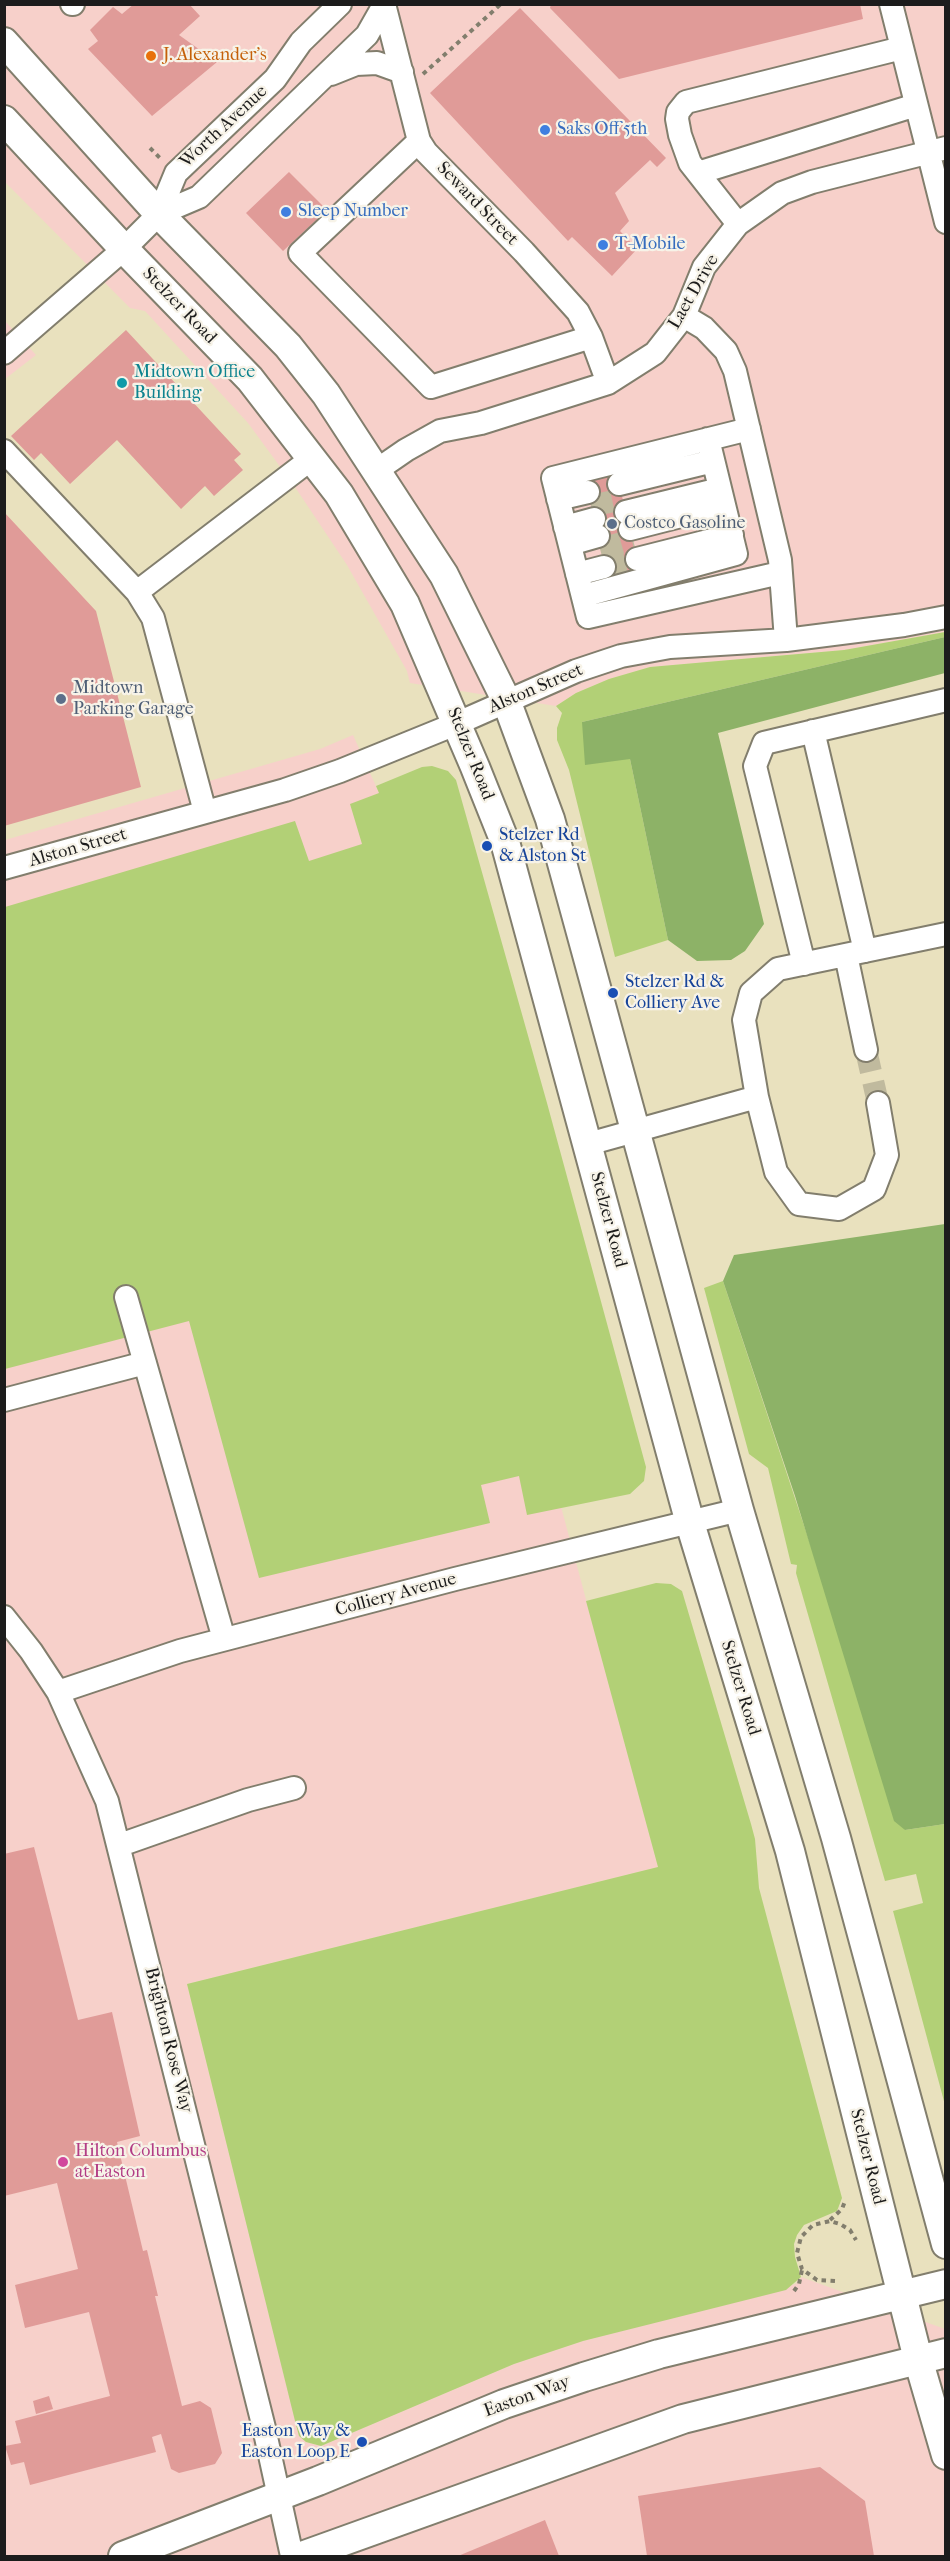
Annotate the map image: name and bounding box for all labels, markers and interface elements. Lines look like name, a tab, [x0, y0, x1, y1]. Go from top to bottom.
place label: J. Alexander's	[163, 45, 267, 67]
marker: J. Alexander's	[144, 49, 158, 63]
street label: Worth Avenue	[176, 81, 272, 173]
place label: Saks Off 5th	[557, 119, 647, 141]
marker: Saks Off 5th	[538, 123, 552, 137]
street label: Seward Street	[432, 158, 522, 250]
place label: Sleep Number	[298, 201, 408, 223]
marker: Sleep Number	[279, 205, 293, 219]
place label: T-Mobile	[615, 234, 685, 256]
marker: T-Mobile	[596, 238, 610, 252]
street label: Laet Drive	[664, 251, 724, 333]
street label: Stelzer Road	[137, 263, 221, 349]
place label: Midtown Office Building	[134, 362, 255, 404]
marker: Midtown Office Building	[115, 376, 129, 390]
place label: Costco Gasoline	[624, 513, 746, 535]
marker: Costco Gasoline	[605, 517, 619, 531]
street label: Alston Street	[486, 659, 586, 719]
place label: Midtown Parking Garage	[73, 678, 194, 720]
marker: Midtown Parking Garage	[54, 692, 68, 706]
street label: Stelzer Road	[442, 705, 498, 803]
street label: Alston Street	[27, 824, 129, 872]
place label: Stelzer Rd & Alston St	[499, 825, 586, 868]
marker: Stelzer Rd & Alston St	[480, 839, 494, 853]
place label: Stelzer Rd & Colliery Ave	[625, 972, 724, 1014]
marker: Stelzer Rd & Colliery Ave	[606, 986, 620, 1000]
street label: Stelzer Road	[585, 1170, 631, 1270]
street label: Colliery Avenue	[333, 1568, 459, 1622]
street label: Stelzer Road	[715, 1638, 765, 1738]
street label: Brighton Rose Way	[139, 1965, 197, 2115]
street label: Stelzer Road	[845, 2107, 889, 2207]
place label: Hilton Columbus at Easton	[75, 2141, 206, 2184]
marker: Hilton Columbus at Easton	[56, 2155, 70, 2169]
street label: Easton Way	[481, 2372, 573, 2422]
place label: Easton Way & Easton Loop E	[240, 2421, 350, 2464]
marker: Easton Way & Easton Loop E	[355, 2435, 369, 2449]

